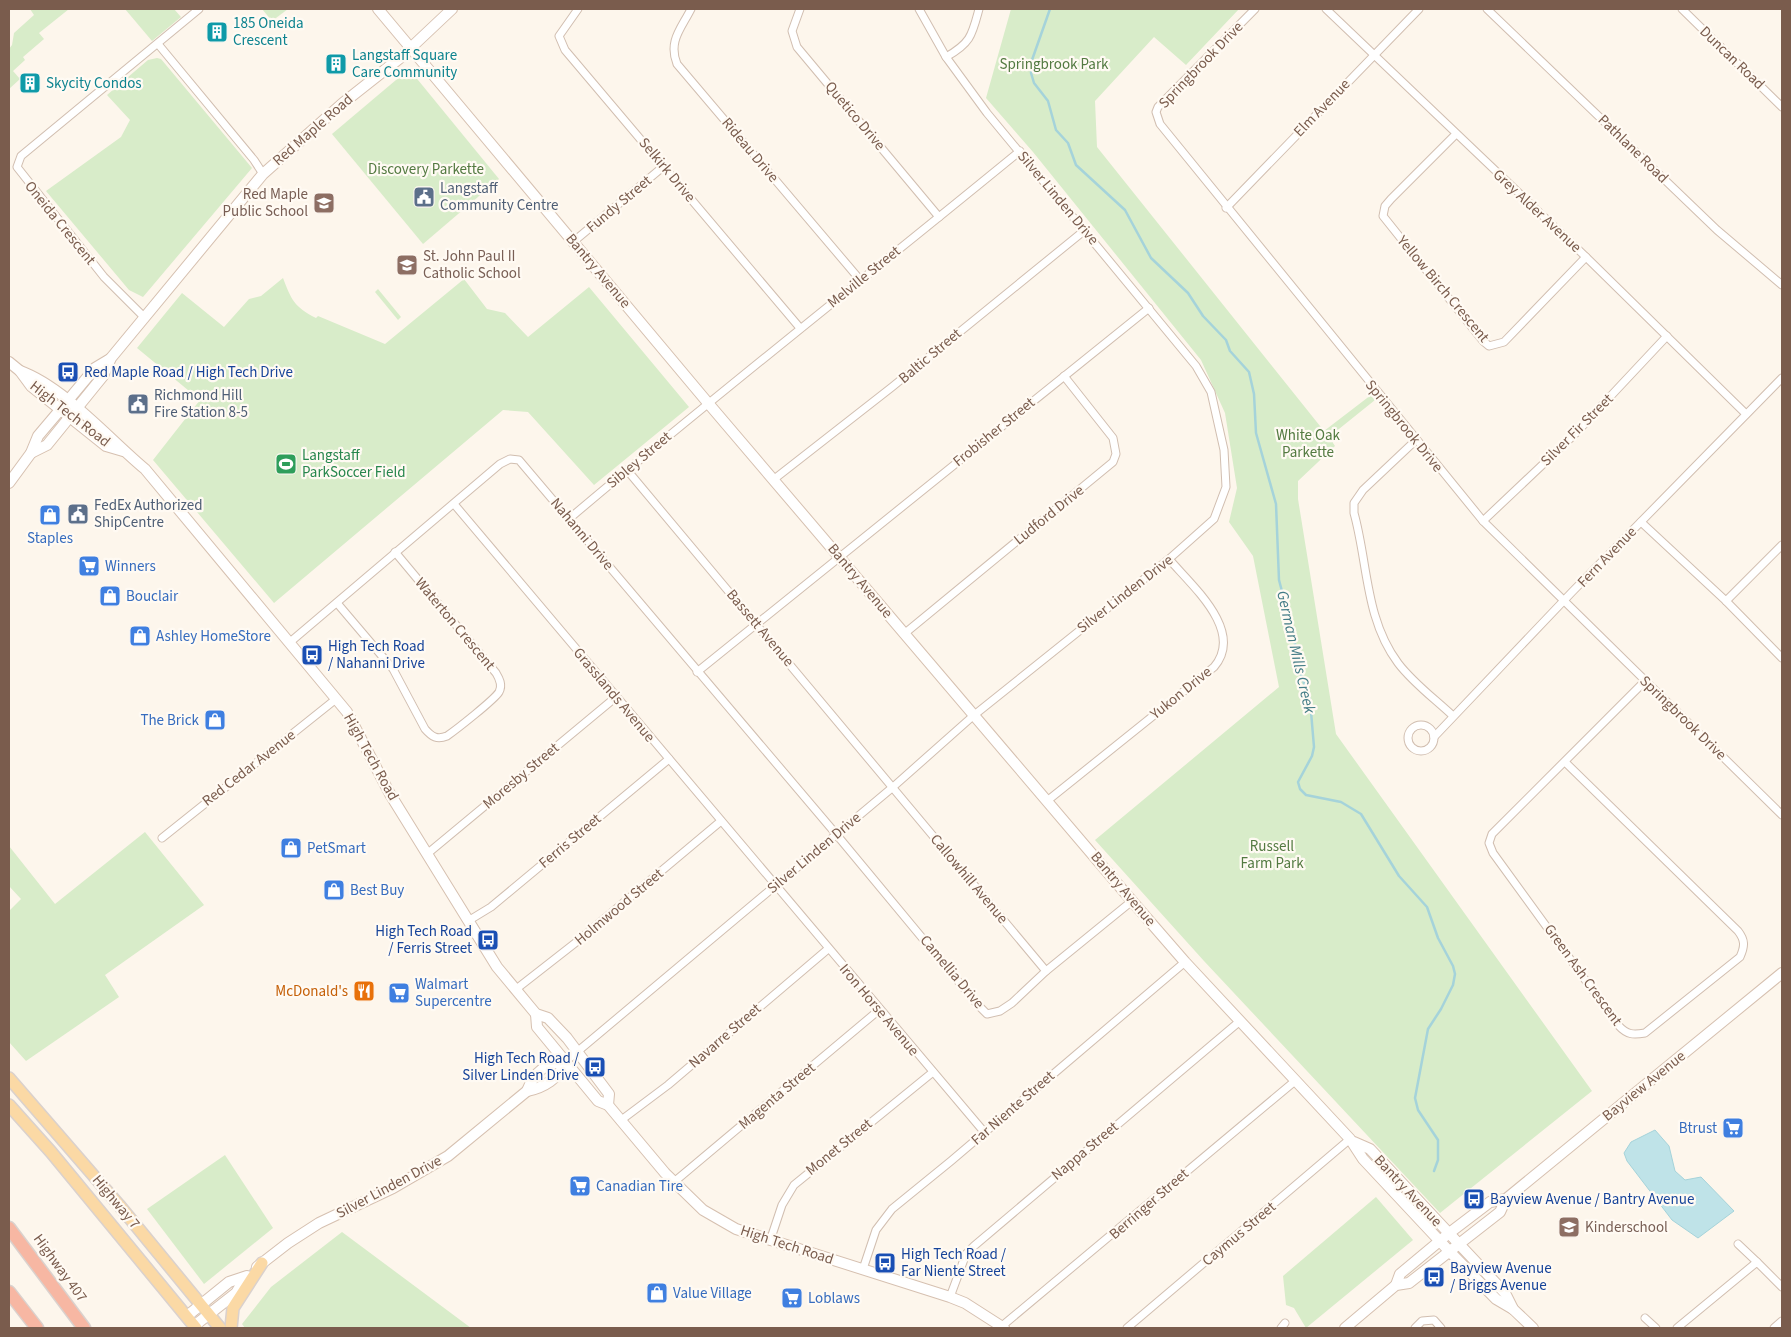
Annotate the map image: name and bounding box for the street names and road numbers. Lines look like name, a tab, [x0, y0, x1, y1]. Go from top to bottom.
street label: Springbrook Drive	[1154, 17, 1248, 113]
street label: Duncan Road	[1695, 22, 1769, 94]
street label: Elm Avenue	[1289, 74, 1355, 142]
street label: Quetico Drive	[820, 77, 890, 155]
street label: Red Maple Road	[268, 89, 358, 171]
street label: Pathlane Road	[1593, 110, 1673, 188]
street label: Rideau Drive	[717, 113, 783, 187]
street label: Selkirk Drive	[634, 133, 700, 207]
street label: Silver Linden Drive	[1012, 147, 1104, 249]
street label: Grey Alder Avenue	[1488, 164, 1586, 258]
street label: Fundy Street	[582, 170, 656, 238]
street label: Oneida Crescent	[20, 176, 100, 270]
street label: Bantry Avenue	[561, 229, 635, 313]
street label: Yellow Birch Crescent	[1391, 230, 1494, 347]
street label: Melville Street	[823, 241, 905, 313]
street label: Baltic Street	[894, 323, 966, 389]
street label: Springbrook Drive	[1360, 375, 1448, 477]
street label: High Tech Road	[25, 376, 115, 452]
street label: Silver Fir Street	[1536, 389, 1618, 471]
street label: Frobisher Street	[949, 392, 1039, 472]
street label: Sibley Street	[602, 427, 676, 493]
street label: Ludford Drive	[1009, 480, 1089, 550]
street label: Nahanni Drive	[545, 493, 619, 575]
street label: Fern Avenue	[1573, 522, 1641, 592]
street label: Bantry Avenue	[823, 539, 897, 623]
street label: Silver Linden Drive	[1073, 550, 1177, 638]
street label: Waterton Crescent	[410, 573, 500, 675]
street label: Bassett Avenue	[721, 585, 799, 671]
street label: Grasslands Avenue	[568, 643, 660, 747]
street label: Yukon Drive	[1145, 662, 1216, 725]
street label: Springbrook Drive	[1635, 671, 1731, 765]
street label: High Tech Road	[338, 710, 404, 804]
street label: Red Cedar Avenue	[198, 725, 300, 811]
street label: Moresby Street	[478, 738, 564, 814]
street label: Silver Linden Drive	[763, 807, 865, 899]
street label: Ferris Street	[534, 809, 606, 873]
street label: Callowhill Avenue	[925, 830, 1013, 928]
street label: Bantry Avenue	[1086, 847, 1160, 931]
street label: Holmwood Street	[570, 864, 668, 950]
street label: Green Ash Crescent	[1539, 920, 1627, 1030]
street label: Camellia Drive	[915, 931, 989, 1013]
street label: Iron Horse Avenue	[834, 959, 924, 1061]
street label: Navarre Street	[684, 999, 766, 1073]
street label: Bayview Avenue	[1598, 1046, 1690, 1126]
street label: Magenta Street	[734, 1058, 820, 1134]
street label: Far Niente Street	[967, 1066, 1059, 1150]
street label: Monet Street	[801, 1114, 877, 1180]
street label: Nappa Street	[1047, 1117, 1123, 1185]
street label: Silver Linden Drive	[333, 1150, 445, 1224]
street label: Bantry Avenue	[1369, 1150, 1447, 1232]
street label: Berringer Street	[1105, 1164, 1193, 1244]
street label: Highway 7	[87, 1170, 145, 1234]
street label: Caymus Street	[1198, 1197, 1280, 1271]
street label: High Tech Road	[738, 1220, 836, 1270]
street label: Highway 407	[28, 1230, 92, 1306]

